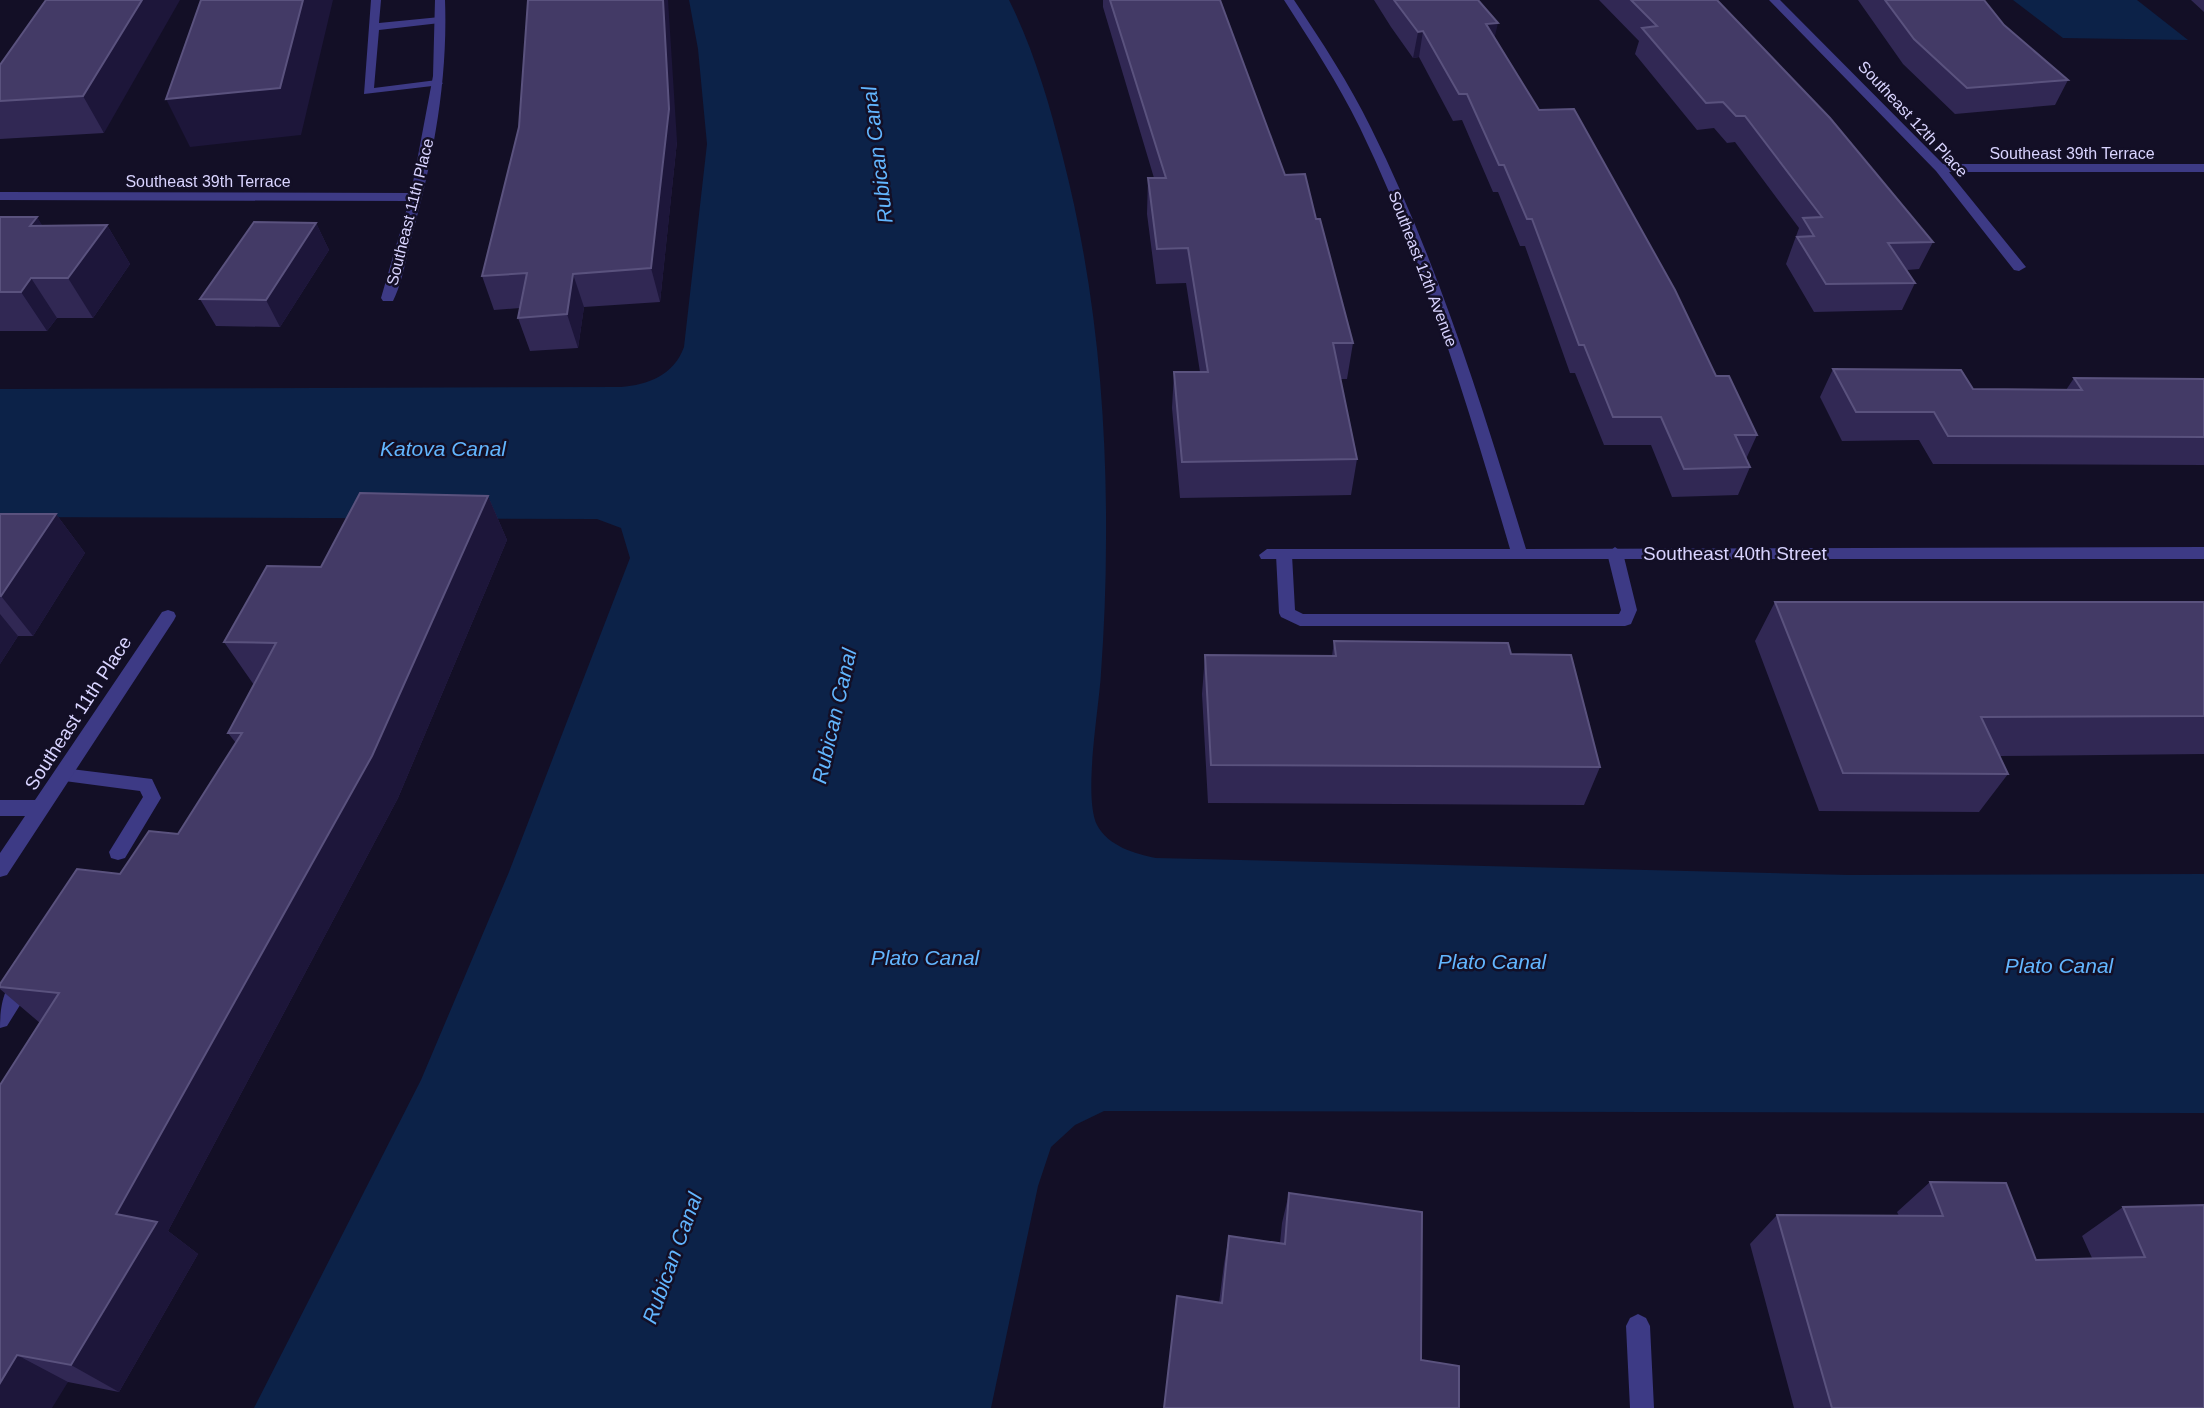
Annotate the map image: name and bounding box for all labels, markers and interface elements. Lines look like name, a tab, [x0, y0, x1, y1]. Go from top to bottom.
street label: Southeast 12th Place	[1855, 58, 1971, 180]
water label: Rubican Canal	[857, 84, 897, 225]
street label: Southeast 11th Place	[383, 137, 437, 287]
street label: Southeast 39th Terrace	[1989, 145, 2155, 162]
street label: Southeast 39th Terrace	[125, 173, 291, 190]
street label: Southeast 12th Avenue	[1385, 189, 1461, 349]
water label: Katova Canal	[380, 437, 507, 460]
street label: Southeast 40th Street	[1643, 543, 1828, 564]
street label: Southeast 11th Place	[20, 632, 136, 794]
water label: Rubican Canal	[807, 645, 861, 786]
water label: Plato Canal	[871, 946, 981, 969]
water label: Plato Canal	[1438, 950, 1548, 973]
water label: Plato Canal	[2005, 954, 2115, 977]
water label: Rubican Canal	[638, 1188, 707, 1327]

